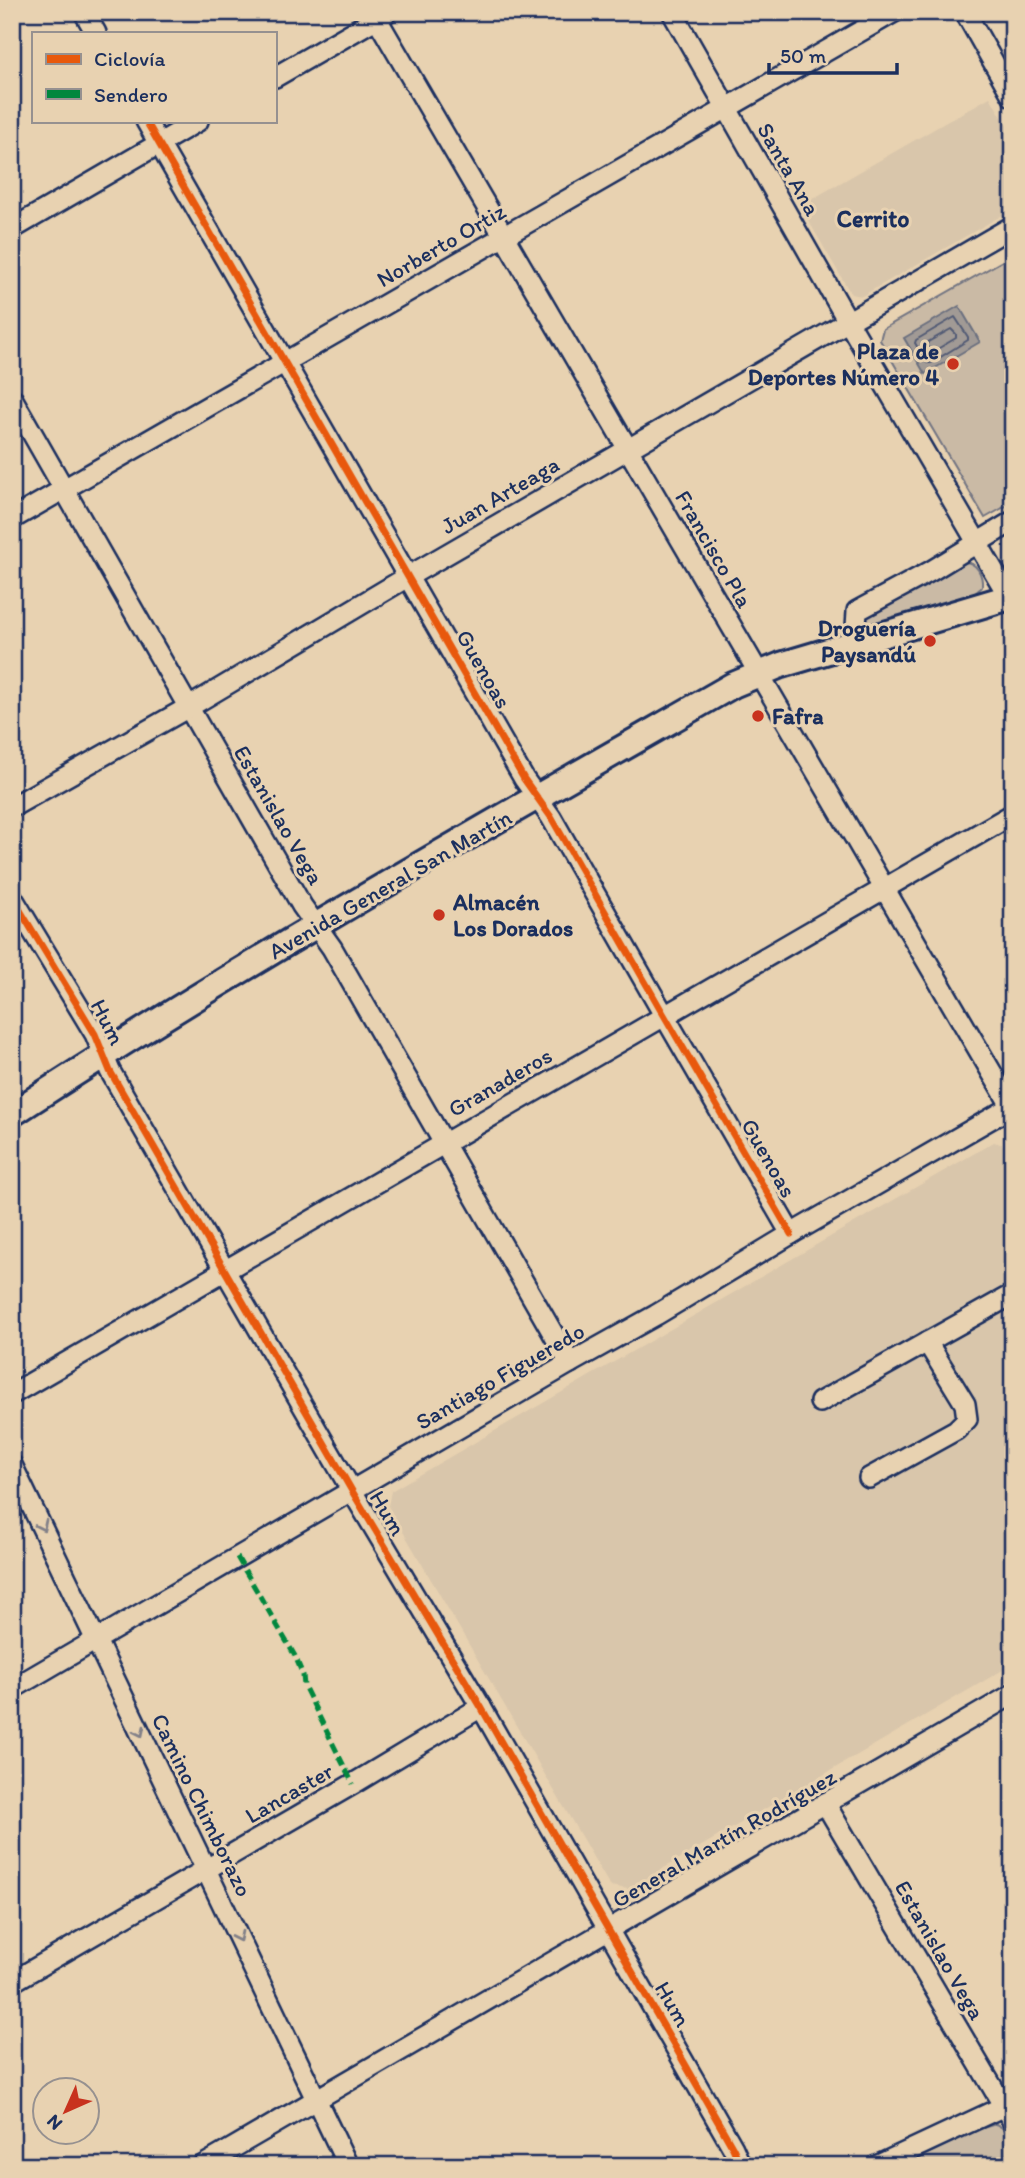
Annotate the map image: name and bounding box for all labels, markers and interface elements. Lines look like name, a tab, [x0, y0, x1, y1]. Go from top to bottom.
legend	[32, 32, 276, 122]
scale bar	[769, 32, 897, 76]
text: 50 m	[780, 43, 827, 68]
text: Ciclovía	[94, 46, 165, 71]
text: Sendero	[94, 82, 168, 107]
street label: Santa Ana	[751, 118, 827, 221]
street label: Norberto Ortiz	[371, 197, 511, 293]
district label: Cerrito	[837, 204, 909, 233]
place label: Plaza de Deportes Número 4	[748, 337, 939, 391]
marker: Plaza de Deportes Número 4	[945, 356, 961, 372]
street label: Juan Arteaga	[436, 450, 564, 540]
street label: Francisco Pla	[669, 485, 759, 613]
place label: Droguería Paysandú	[818, 614, 917, 668]
street label: Guenoas	[450, 625, 518, 713]
marker: Droguería Paysandú	[922, 633, 938, 649]
place label: Fafra	[772, 702, 824, 730]
marker: Fafra	[750, 708, 766, 724]
street label: Estanislao Vega	[228, 740, 330, 890]
street label: Avenida General San Martín	[263, 803, 517, 965]
place label: Almacén Los Dorados	[452, 888, 573, 942]
marker: Almacén Los Dorados	[431, 907, 447, 923]
street label: Hum	[85, 994, 131, 1050]
street label: Granaderos	[443, 1041, 557, 1123]
street label: Guenoas	[735, 1114, 803, 1202]
street label: Santiago Figueredo	[411, 1316, 589, 1436]
street label: Hum	[364, 1485, 412, 1541]
one-way arrow	[33, 1519, 47, 1532]
street label: Camino Chimborazo	[146, 1709, 258, 1901]
one-way arrow	[132, 1725, 146, 1737]
street label: Lancaster	[240, 1756, 338, 1829]
street label: General Martín Rodríguez	[607, 1762, 841, 1914]
street label: Estanislao Vega	[889, 1875, 991, 2025]
one-way arrow	[230, 1930, 244, 1942]
street label: Hum	[649, 1976, 697, 2032]
north arrow	[32, 2076, 102, 2146]
text: N	[42, 2110, 67, 2135]

